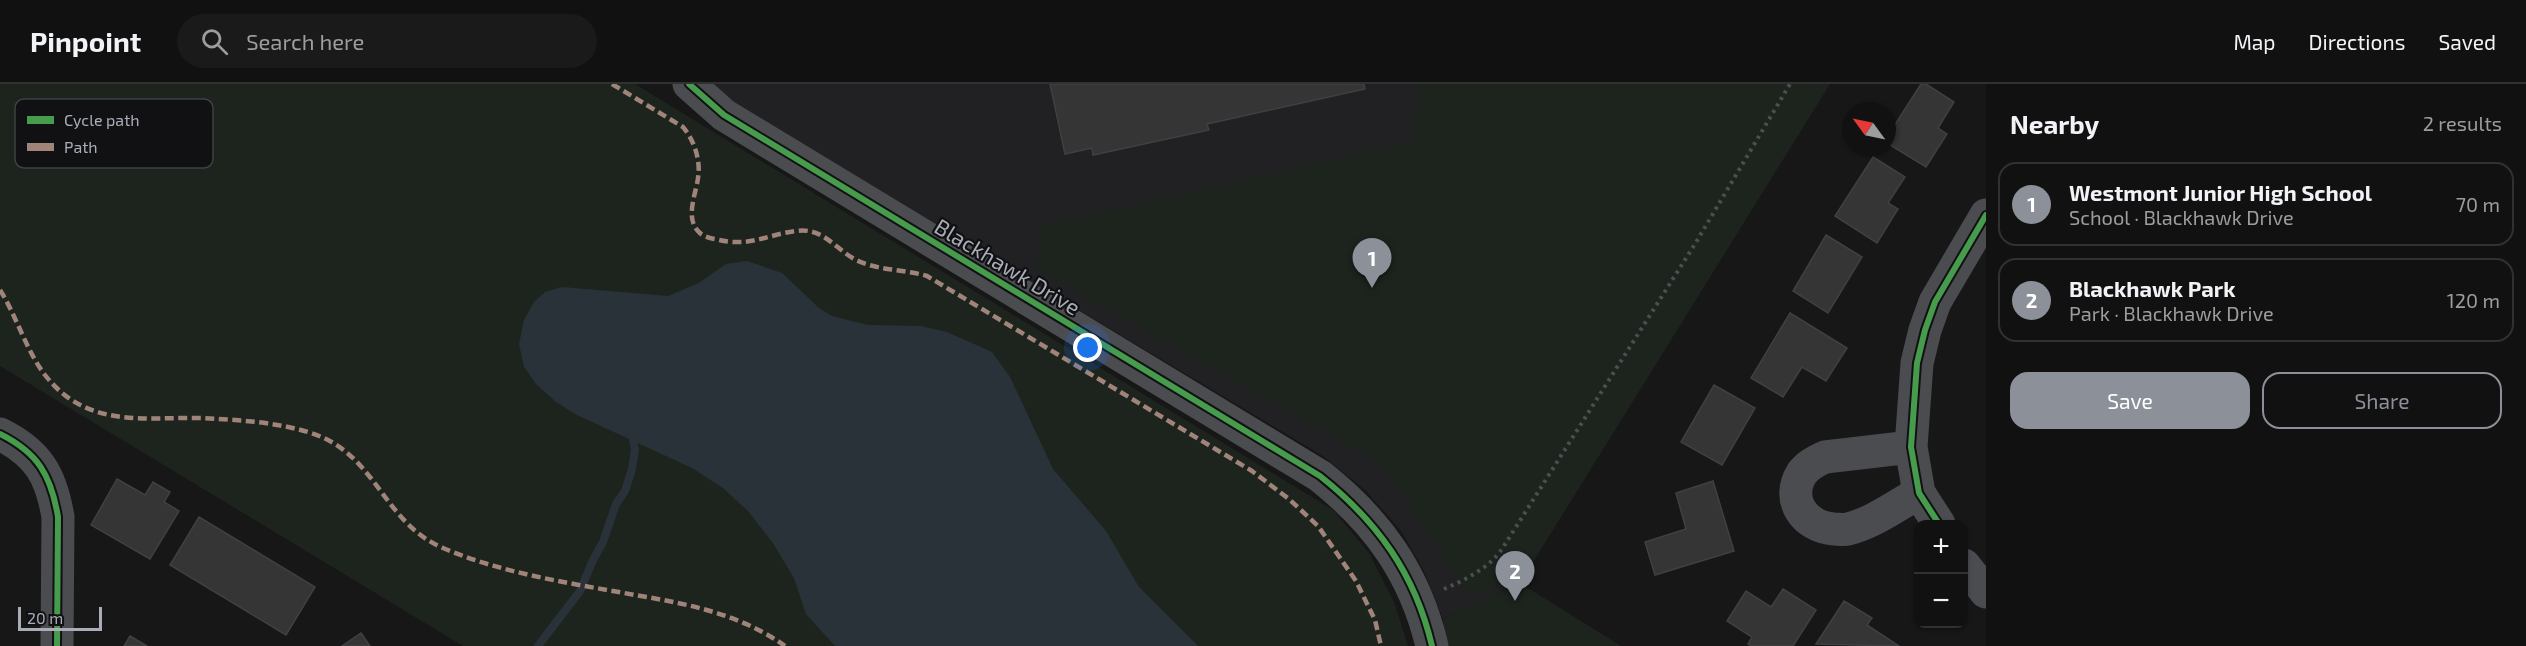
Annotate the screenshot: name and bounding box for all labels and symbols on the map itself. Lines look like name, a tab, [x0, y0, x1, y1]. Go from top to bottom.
legend	[15, 99, 213, 168]
north arrow	[1842, 102, 1896, 156]
text: Cycle path	[64, 110, 140, 129]
text: Path	[64, 137, 98, 156]
street label: Blackhawk Drive	[930, 212, 1086, 320]
pin: 1	[1352, 238, 1392, 288]
your location	[1073, 333, 1102, 362]
pin: 2	[1496, 552, 1534, 601]
scale bar	[18, 604, 102, 632]

